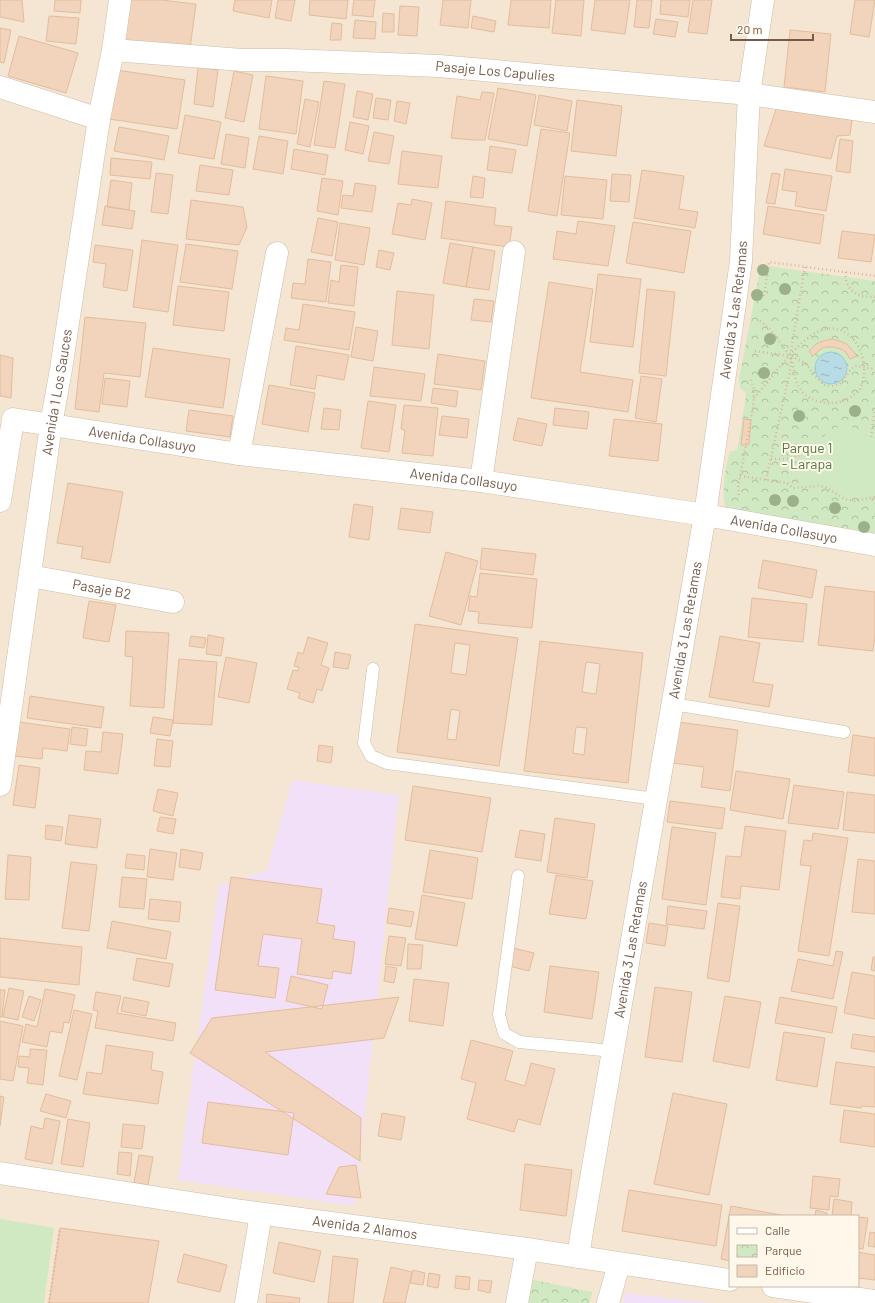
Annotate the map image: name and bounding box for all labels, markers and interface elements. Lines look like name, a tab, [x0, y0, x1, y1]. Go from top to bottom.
scale bar	[731, 16, 813, 42]
text: 20 m	[737, 22, 763, 36]
street label: Pasaje Los Capulies	[435, 57, 556, 84]
street label: Avenida 3 Las Retamas	[715, 240, 750, 380]
street label: Avenida 1 Los Sauces	[38, 327, 75, 456]
street label: Avenida Collasuyo	[88, 422, 197, 455]
park label: Parque 1 - Larapa	[782, 439, 832, 472]
street label: Avenida Collasuyo	[409, 464, 519, 494]
street label: Avenida Collasuyo	[729, 511, 839, 546]
street label: Avenida 3 Las Retamas	[665, 560, 705, 700]
street label: Pasaje B2	[71, 575, 133, 602]
street label: Avenida 3 Las Retamas	[610, 879, 650, 1019]
street label: Avenida 2 Alamos	[311, 1211, 419, 1242]
legend	[729, 1215, 859, 1287]
text: Calle	[765, 1223, 790, 1237]
text: Parque	[765, 1243, 802, 1257]
text: Edificio	[765, 1263, 805, 1277]

